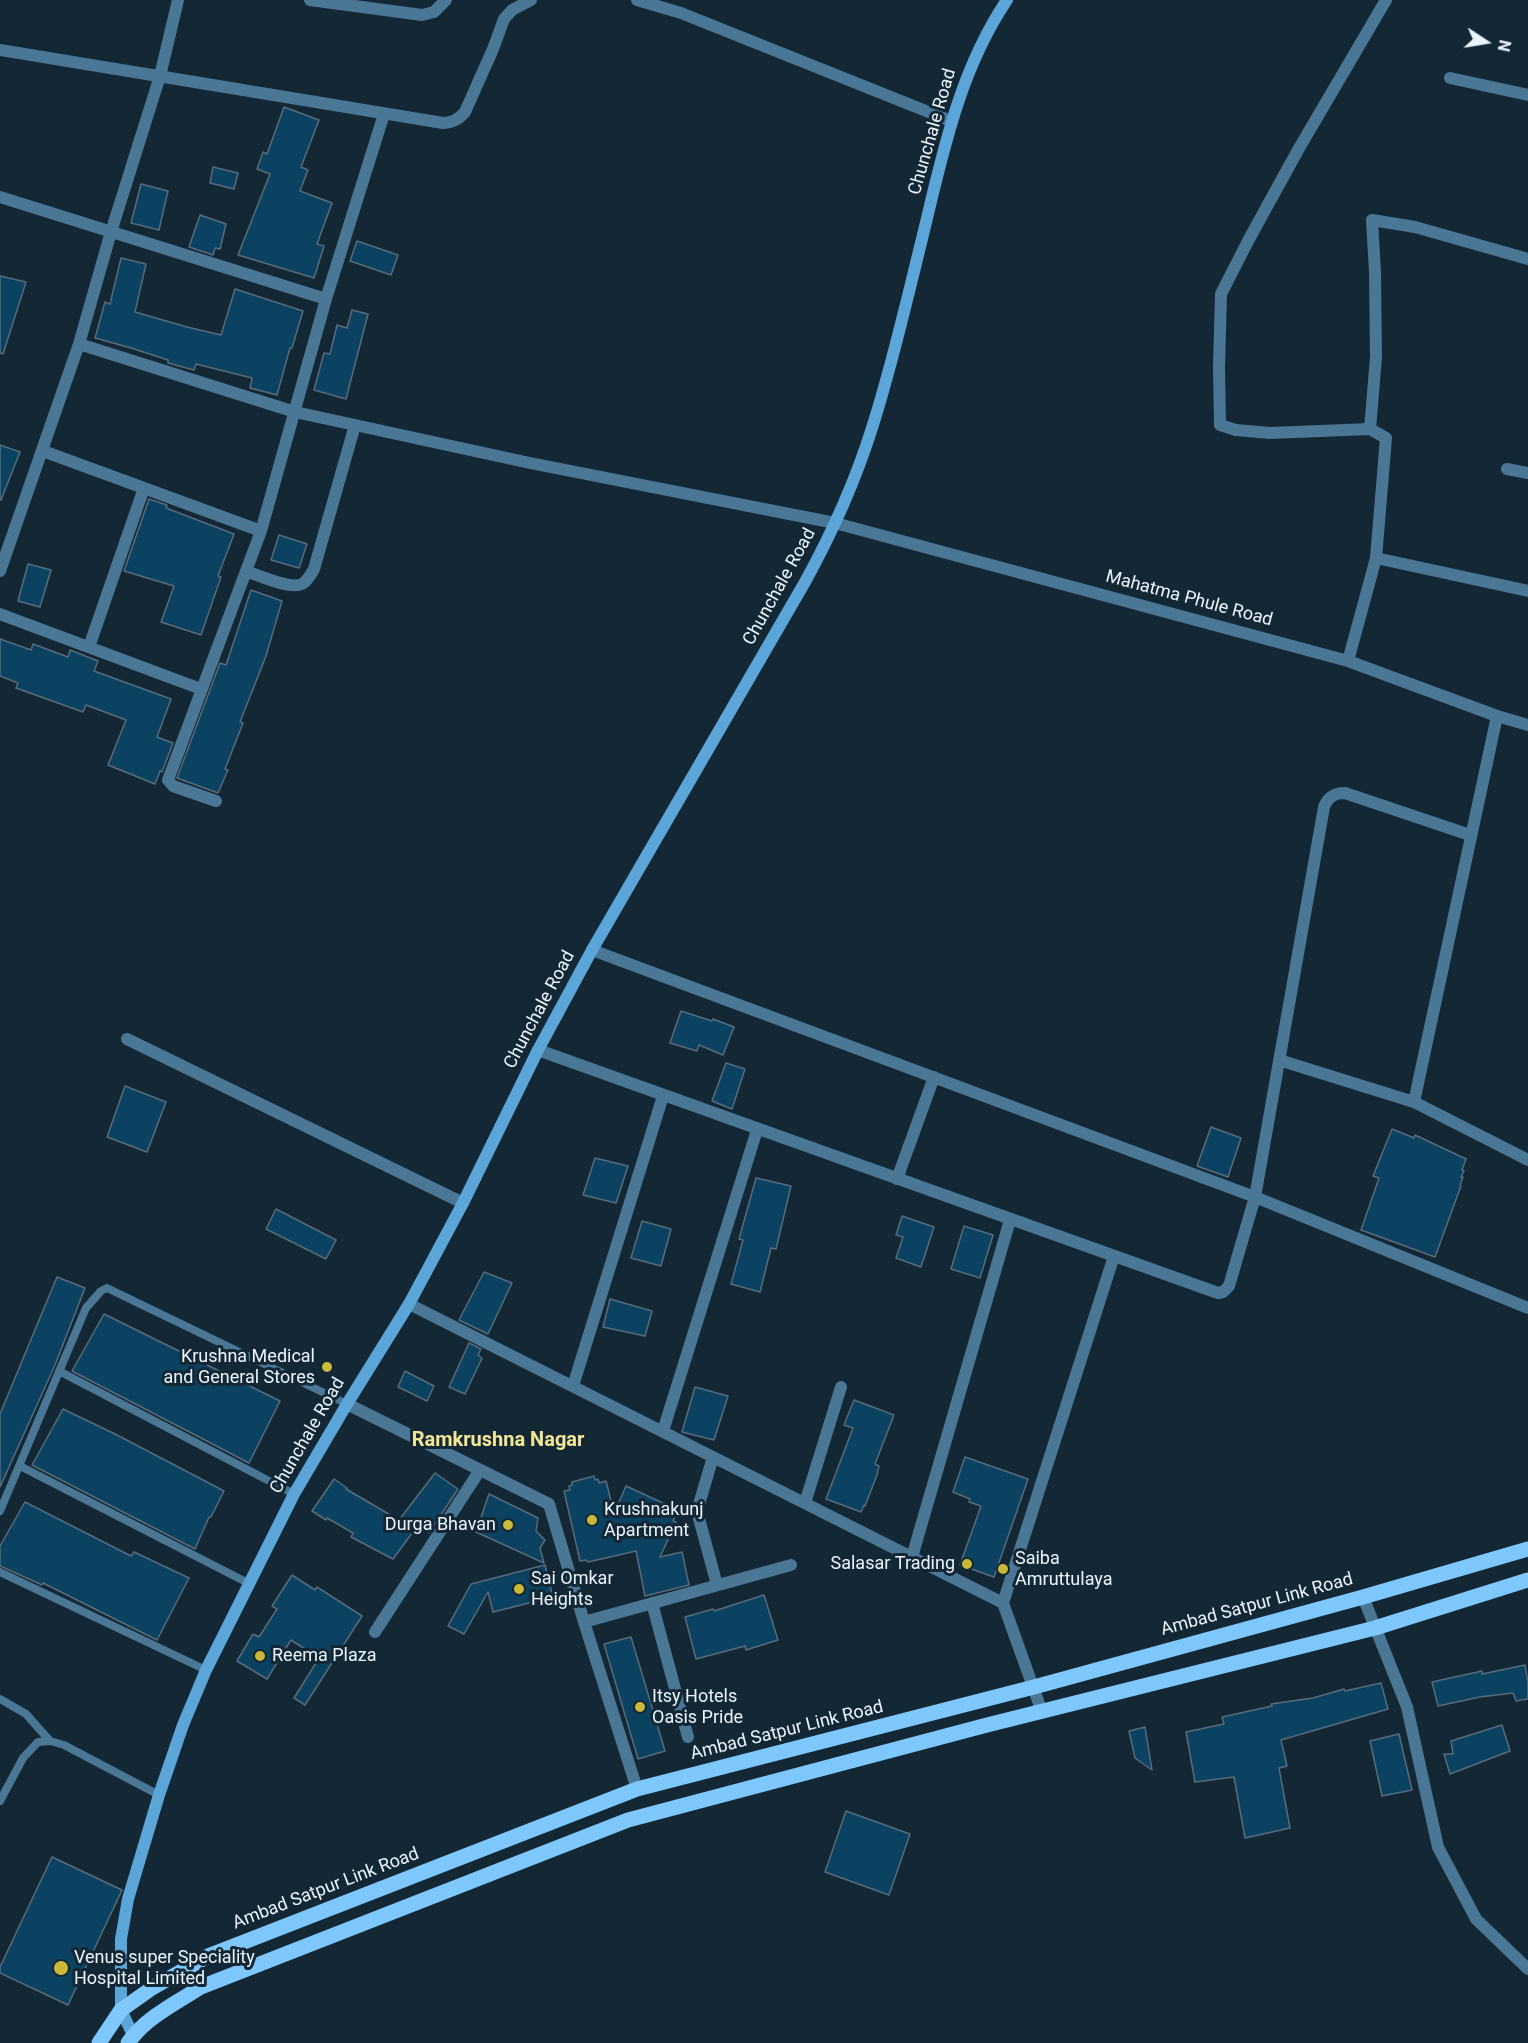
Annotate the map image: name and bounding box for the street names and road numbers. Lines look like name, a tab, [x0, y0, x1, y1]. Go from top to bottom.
street label: Chunchale Road	[905, 66, 961, 198]
street label: Chunchale Road	[739, 525, 821, 649]
street label: Mahatma Phule Road	[1103, 566, 1275, 632]
street label: Chunchale Road	[500, 947, 580, 1073]
street label: Chunchale Road	[266, 1374, 350, 1498]
street label: Ambad Satpur Link Road	[1159, 1569, 1355, 1641]
street label: Ambad Satpur Link Road	[688, 1697, 886, 1765]
street label: Ambad Satpur Link Road	[230, 1843, 422, 1935]

